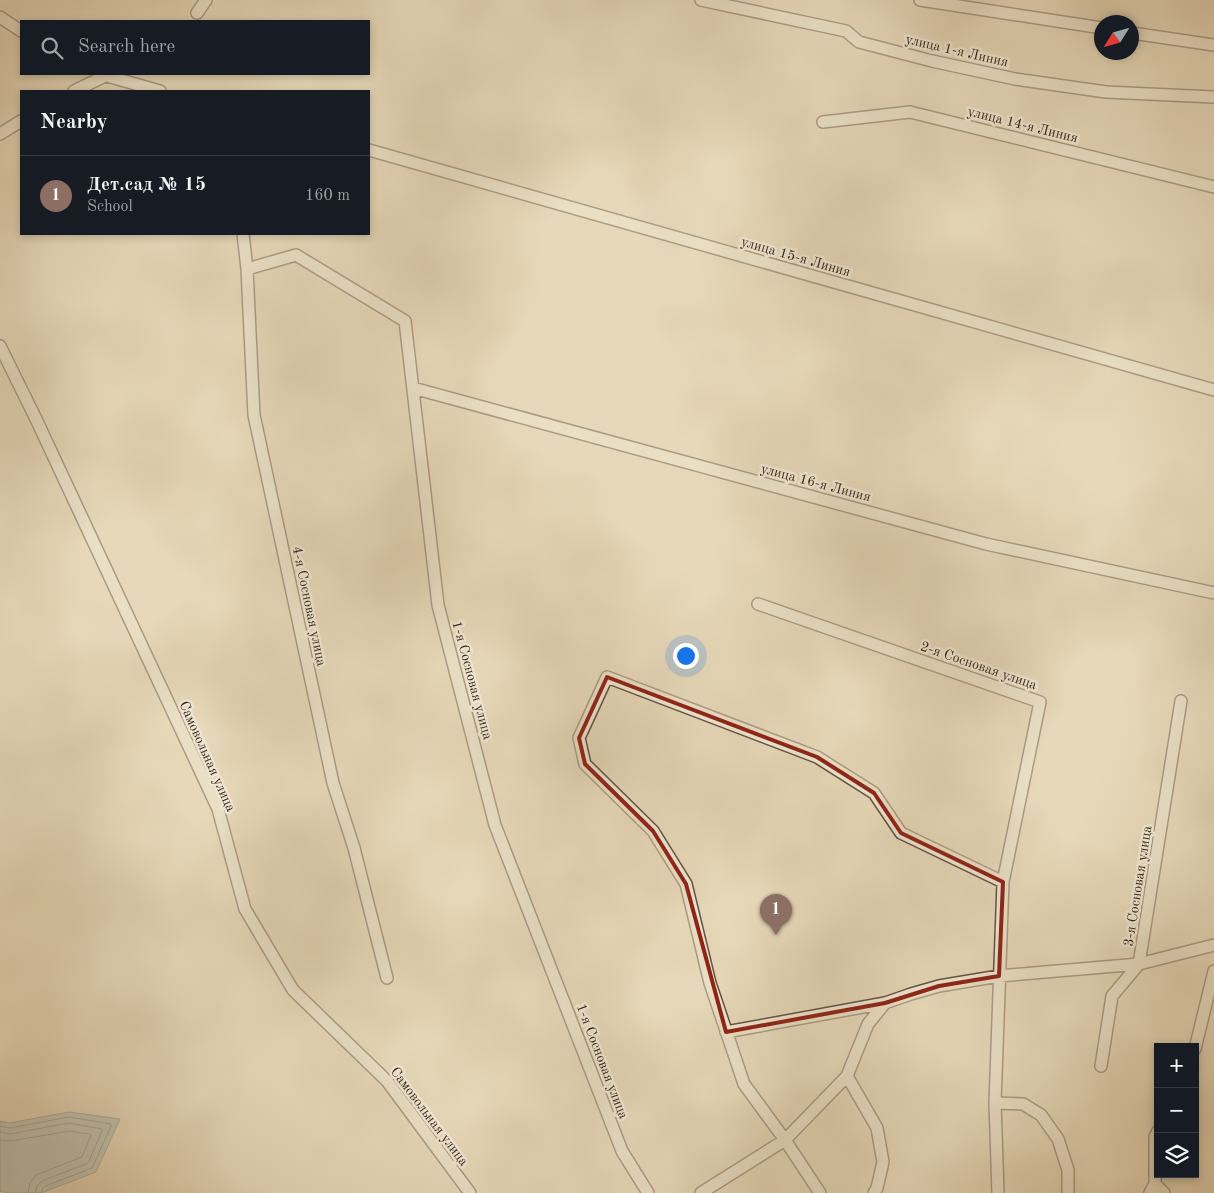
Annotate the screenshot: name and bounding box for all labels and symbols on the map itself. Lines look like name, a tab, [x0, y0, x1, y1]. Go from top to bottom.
north arrow	[1094, 15, 1139, 60]
street label: улица 1-я Линия	[904, 32, 1010, 70]
street label: улица 14-я Линия	[966, 104, 1079, 145]
street label: улица 15-я Линия	[739, 235, 852, 279]
street label: улица 16-я Линия	[759, 462, 872, 504]
street label: 4-я Сосновая улица	[289, 545, 329, 668]
street label: 1-я Сосновая улица	[449, 619, 495, 741]
street label: 2-я Сосновая улица	[919, 639, 1039, 692]
your location	[673, 643, 699, 669]
street label: Самовольная улица	[176, 699, 238, 814]
street label: 3-я Сосновая улица	[1122, 825, 1154, 948]
pin: 1	[760, 894, 792, 935]
street label: 1-я Сосновая улица	[574, 1002, 631, 1121]
street label: Самовольная улица	[388, 1065, 471, 1169]

